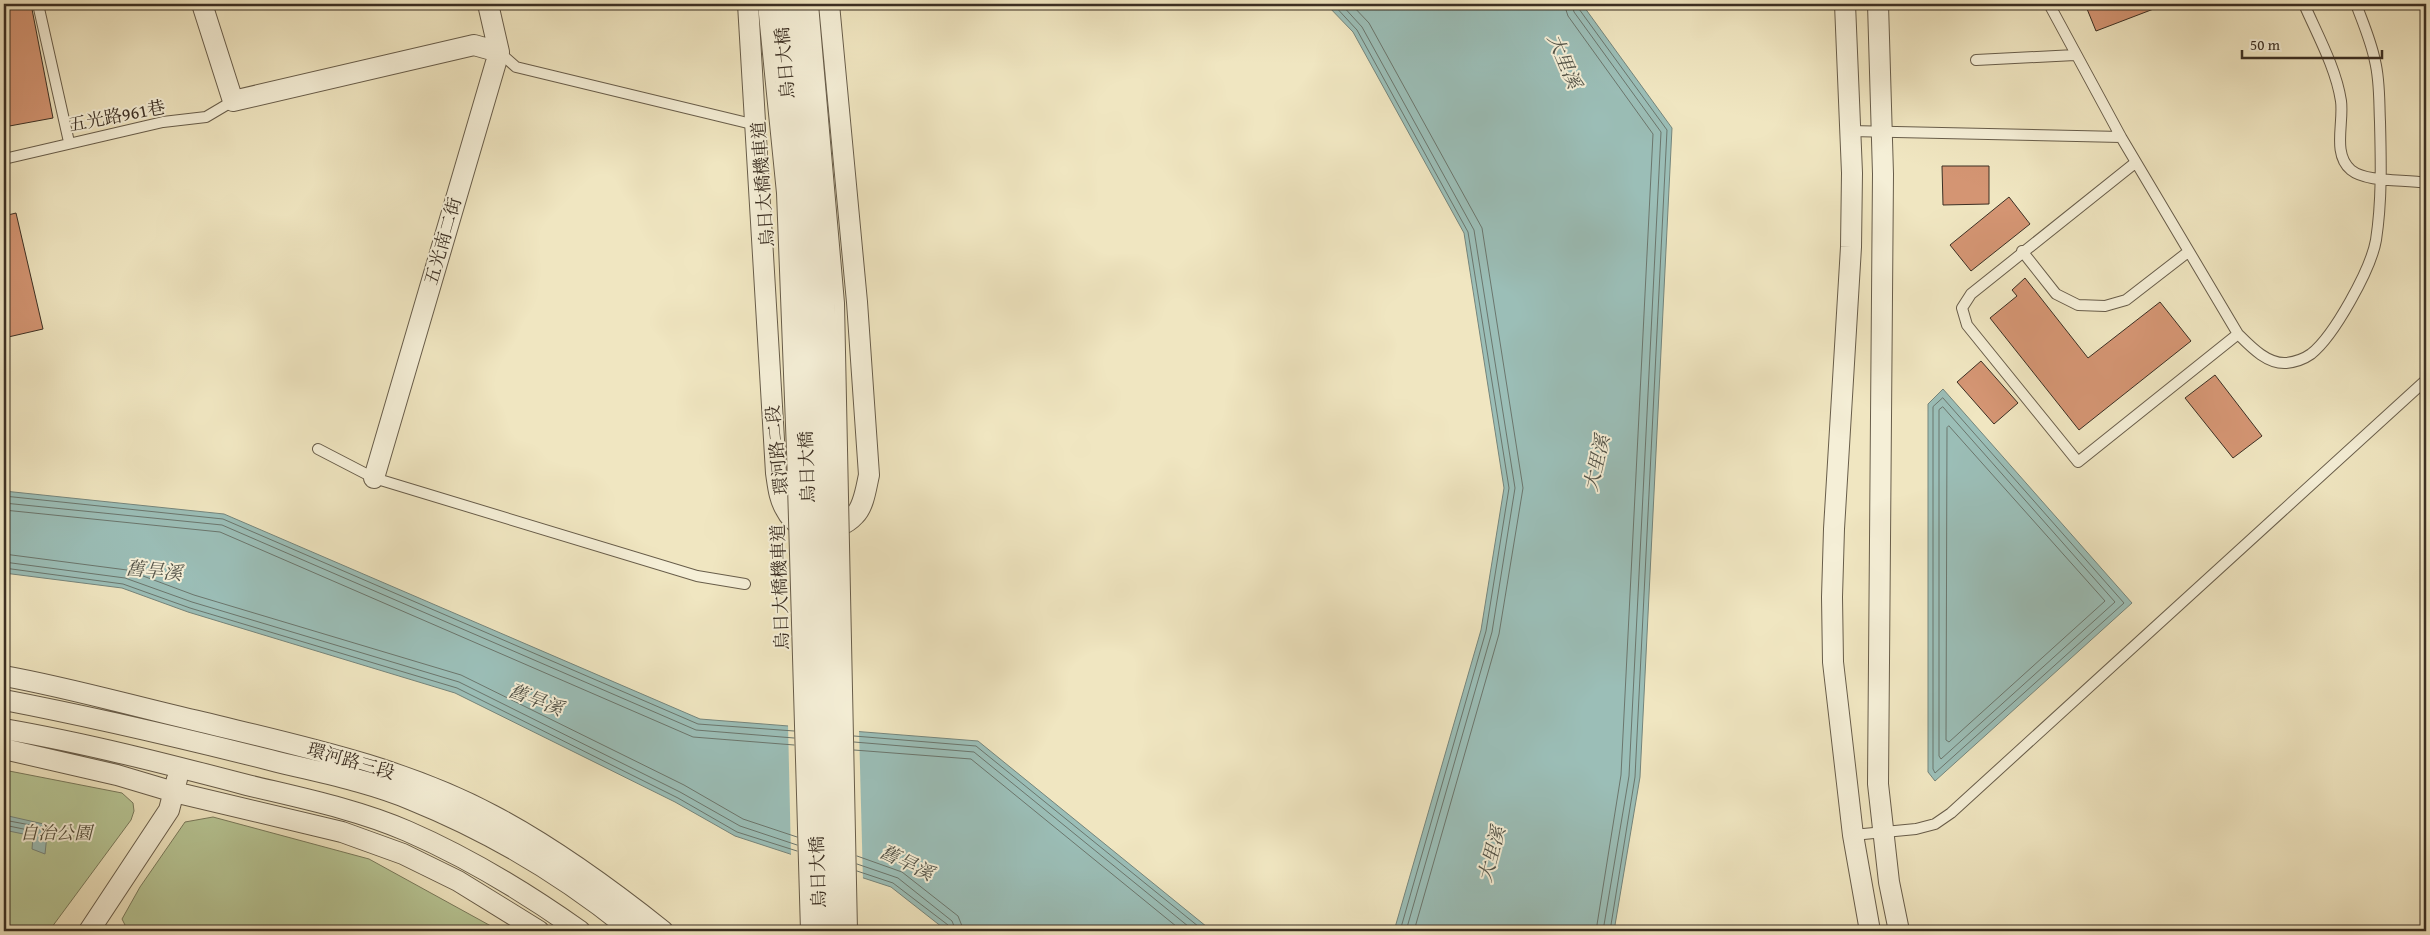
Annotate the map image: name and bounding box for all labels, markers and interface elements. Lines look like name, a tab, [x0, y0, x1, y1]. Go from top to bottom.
street label: 烏日大橋	[768, 26, 801, 100]
scale bar	[2242, 28, 2382, 60]
water label: 大里溪	[1541, 29, 1590, 95]
text: 50 m	[2250, 34, 2281, 55]
street label: 五光路961巷	[66, 93, 168, 138]
street label: 烏日大橋機車道	[745, 120, 780, 248]
street label: 五光南二街	[417, 194, 468, 288]
street label: 環河路二段	[758, 404, 795, 496]
water label: 大里溪	[1576, 430, 1617, 494]
street label: 烏日大橋	[792, 431, 821, 503]
street label: 烏日大橋機車道	[764, 524, 795, 650]
water label: 舊旱溪	[124, 553, 186, 587]
water label: 舊旱溪	[504, 676, 569, 723]
street label: 環河路三段	[304, 735, 398, 786]
park label: 自治公園	[20, 819, 95, 846]
water label: 大里溪	[1470, 821, 1512, 885]
street label: 烏日大橋	[803, 836, 832, 908]
water label: 舊旱溪	[875, 837, 941, 888]

